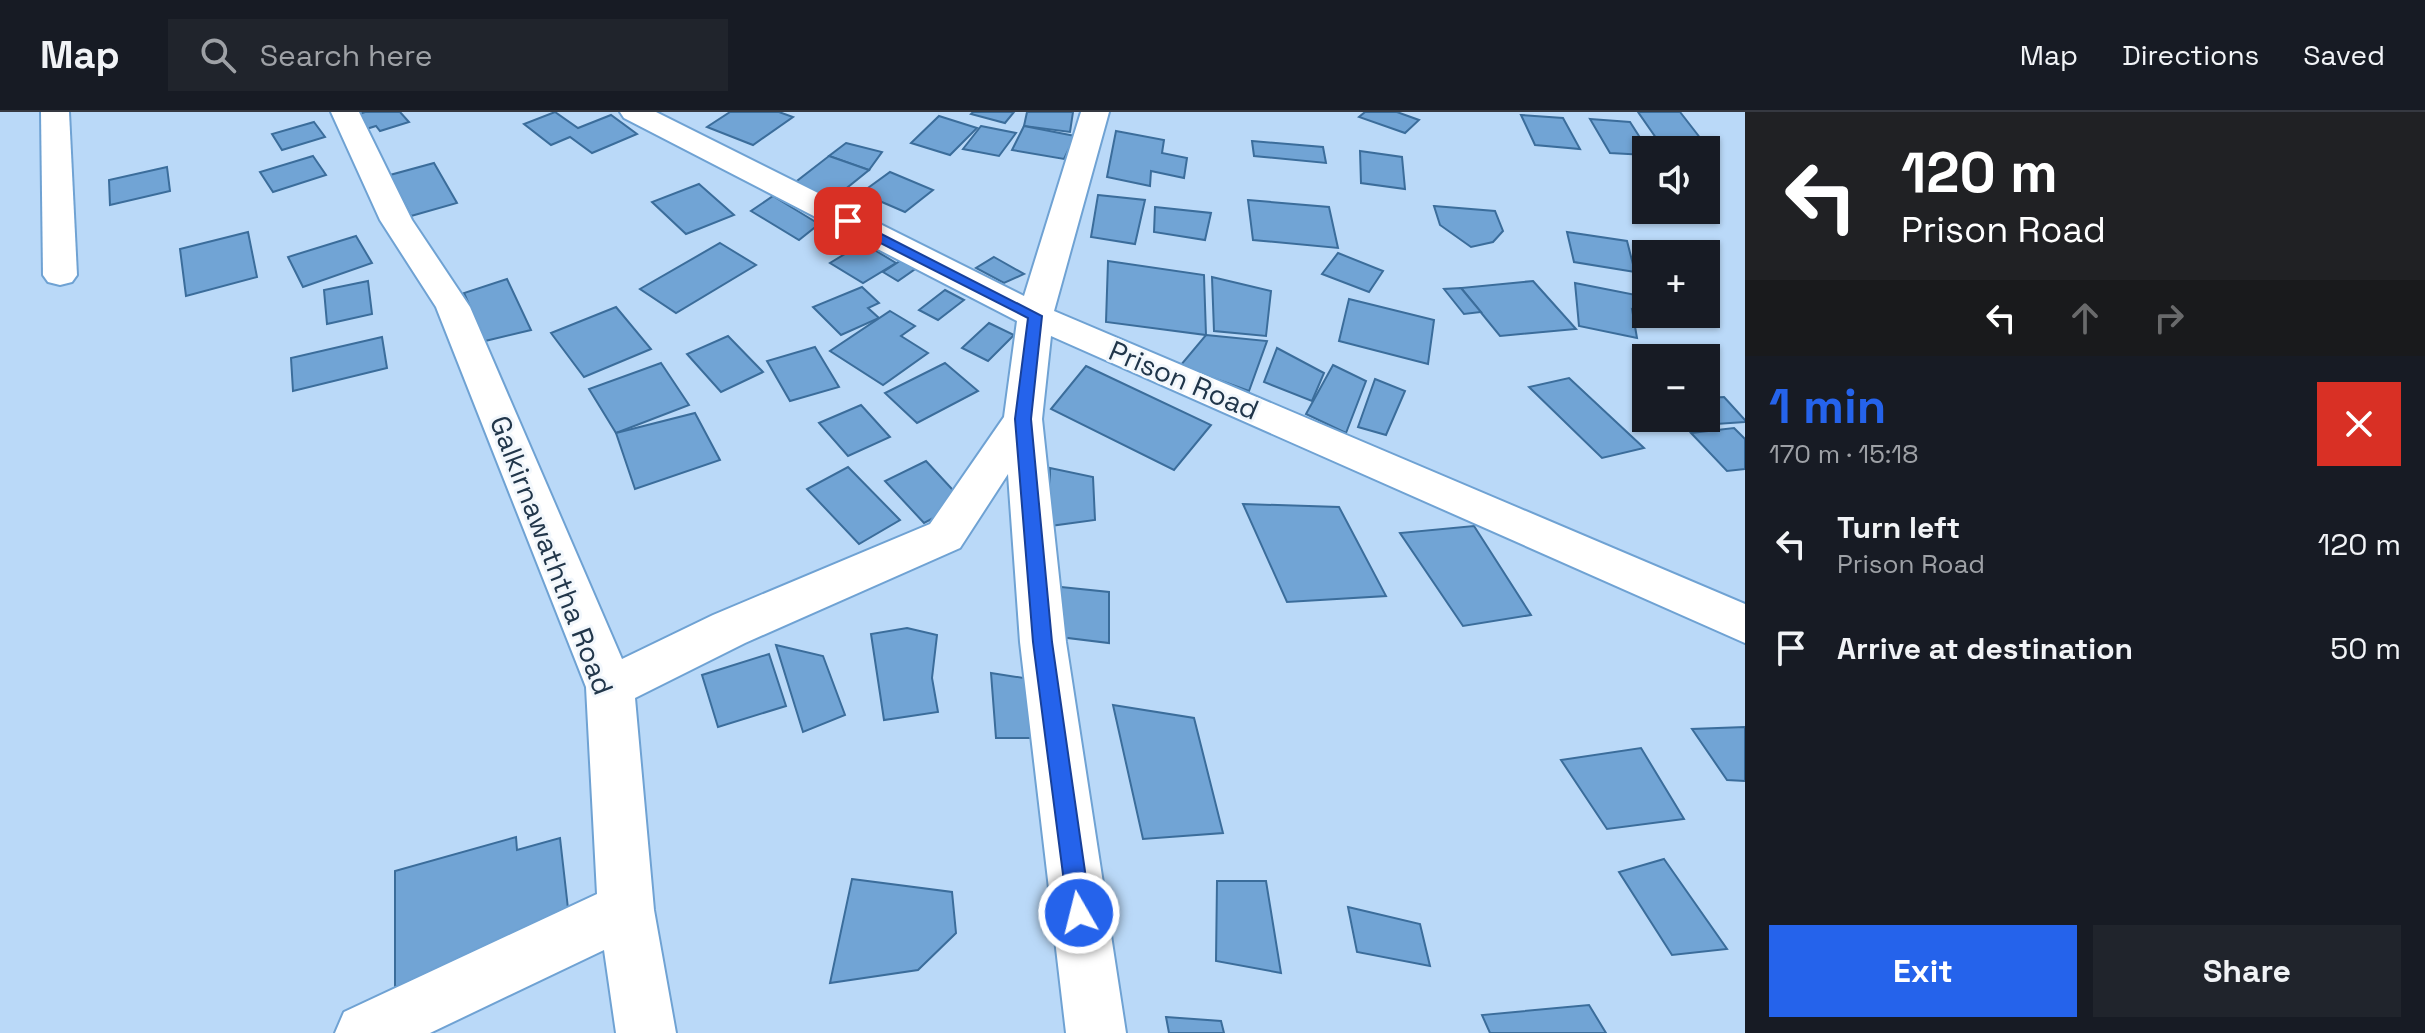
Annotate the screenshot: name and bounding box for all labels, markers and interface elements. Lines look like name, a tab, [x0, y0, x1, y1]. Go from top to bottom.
search box	[168, 19, 728, 91]
text: Map	[40, 31, 120, 79]
icon: search	[196, 33, 240, 77]
text: Search here	[260, 36, 433, 75]
text: Map	[2020, 37, 2078, 73]
text: Directions	[2122, 37, 2259, 73]
text: Saved	[2303, 37, 2385, 73]
map controls	[1632, 136, 1720, 432]
button: sound	[1632, 136, 1720, 224]
text: 120 m	[1901, 137, 2058, 208]
icon: left	[1769, 144, 1873, 248]
pin	[814, 187, 882, 255]
icon: arrive	[826, 199, 870, 243]
text: Prison Road	[1901, 207, 2106, 253]
button: +	[1632, 240, 1720, 328]
icon: left	[1979, 296, 2023, 340]
icon: ahead	[2063, 296, 2107, 340]
icon: right	[2147, 296, 2191, 340]
street label: Prison Road	[1104, 332, 1264, 428]
button: −	[1632, 344, 1720, 432]
text: 1 min	[1769, 376, 1886, 437]
button: close	[2317, 382, 2401, 466]
street label: Galkirnawaththa Road	[482, 410, 622, 700]
text: 170 m · 15:18	[1769, 437, 1918, 471]
text: Turn left	[1837, 508, 1960, 547]
icon: left	[1769, 522, 1813, 566]
text: 120 m	[2318, 525, 2401, 564]
text: Prison Road	[1837, 547, 1985, 581]
icon: arrive	[1769, 626, 1813, 670]
text: Arrive at destination	[1837, 629, 2133, 668]
text: 50 m	[2330, 629, 2401, 668]
position arrow	[1037, 871, 1121, 955]
button: Exit	[1769, 925, 2077, 1017]
button: Share	[2093, 925, 2401, 1017]

